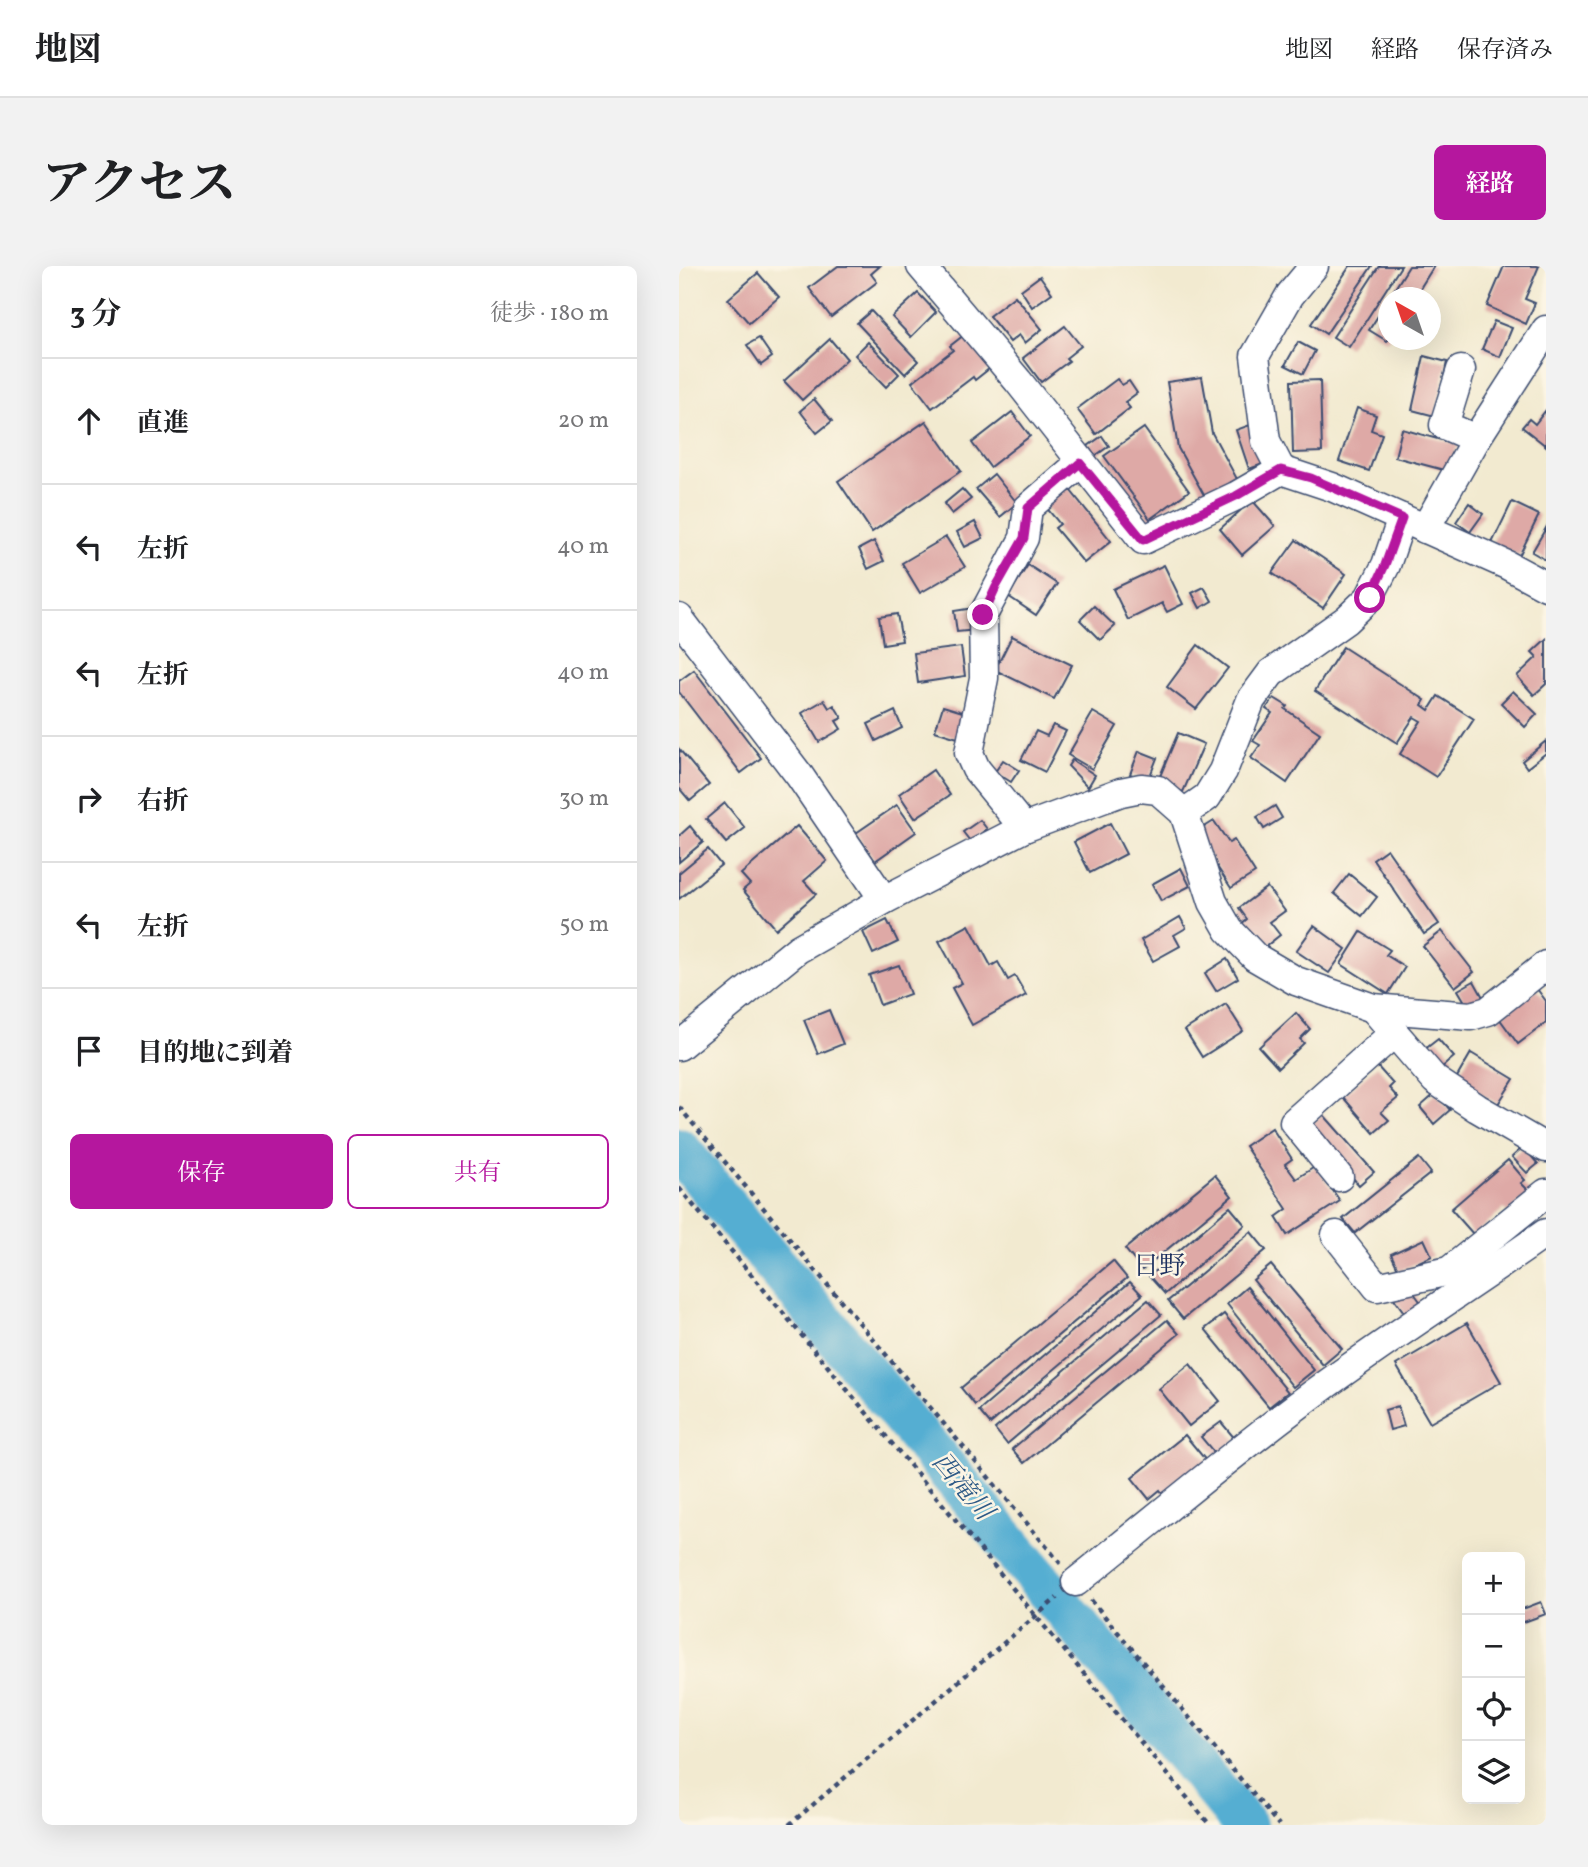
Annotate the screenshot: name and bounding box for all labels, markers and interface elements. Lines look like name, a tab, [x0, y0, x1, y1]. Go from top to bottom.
text: 地図	[35, 29, 101, 75]
text: 地図	[1285, 34, 1333, 68]
text: 経路	[1371, 34, 1419, 68]
text: 保存済み	[1457, 34, 1553, 68]
button: 経路	[1434, 145, 1546, 220]
text: アクセス	[42, 152, 237, 221]
north arrow	[1378, 287, 1441, 350]
text: 3 分	[70, 294, 121, 336]
text: 徒歩 · 180 m	[490, 298, 609, 330]
icon: ahead	[70, 402, 108, 440]
text: 20 m	[558, 405, 609, 437]
text: 直進	[137, 406, 189, 442]
icon: left	[70, 528, 108, 566]
text: 40 m	[557, 531, 609, 563]
text: 左折	[137, 532, 189, 568]
route start	[1354, 582, 1385, 613]
route end	[967, 599, 998, 630]
icon: left	[70, 654, 108, 692]
text: 40 m	[557, 657, 609, 689]
text: 左折	[137, 658, 189, 694]
icon: right	[70, 780, 108, 818]
text: 30 m	[559, 783, 609, 815]
text: 右折	[137, 784, 189, 820]
icon: left	[70, 906, 108, 944]
text: 50 m	[560, 909, 609, 941]
text: 左折	[137, 910, 189, 946]
icon: arrive	[70, 1032, 108, 1070]
text: 目的地に到着	[137, 1036, 293, 1072]
button: 保存	[70, 1134, 333, 1209]
button: 共有	[347, 1134, 609, 1209]
district label: 日野	[1133, 1249, 1185, 1285]
water label: 西滝川	[923, 1446, 1003, 1531]
map controls	[1462, 1552, 1525, 1804]
button: +	[1462, 1552, 1525, 1615]
button: −	[1462, 1615, 1525, 1678]
button: locate	[1462, 1678, 1525, 1741]
button: layers	[1462, 1741, 1525, 1804]

